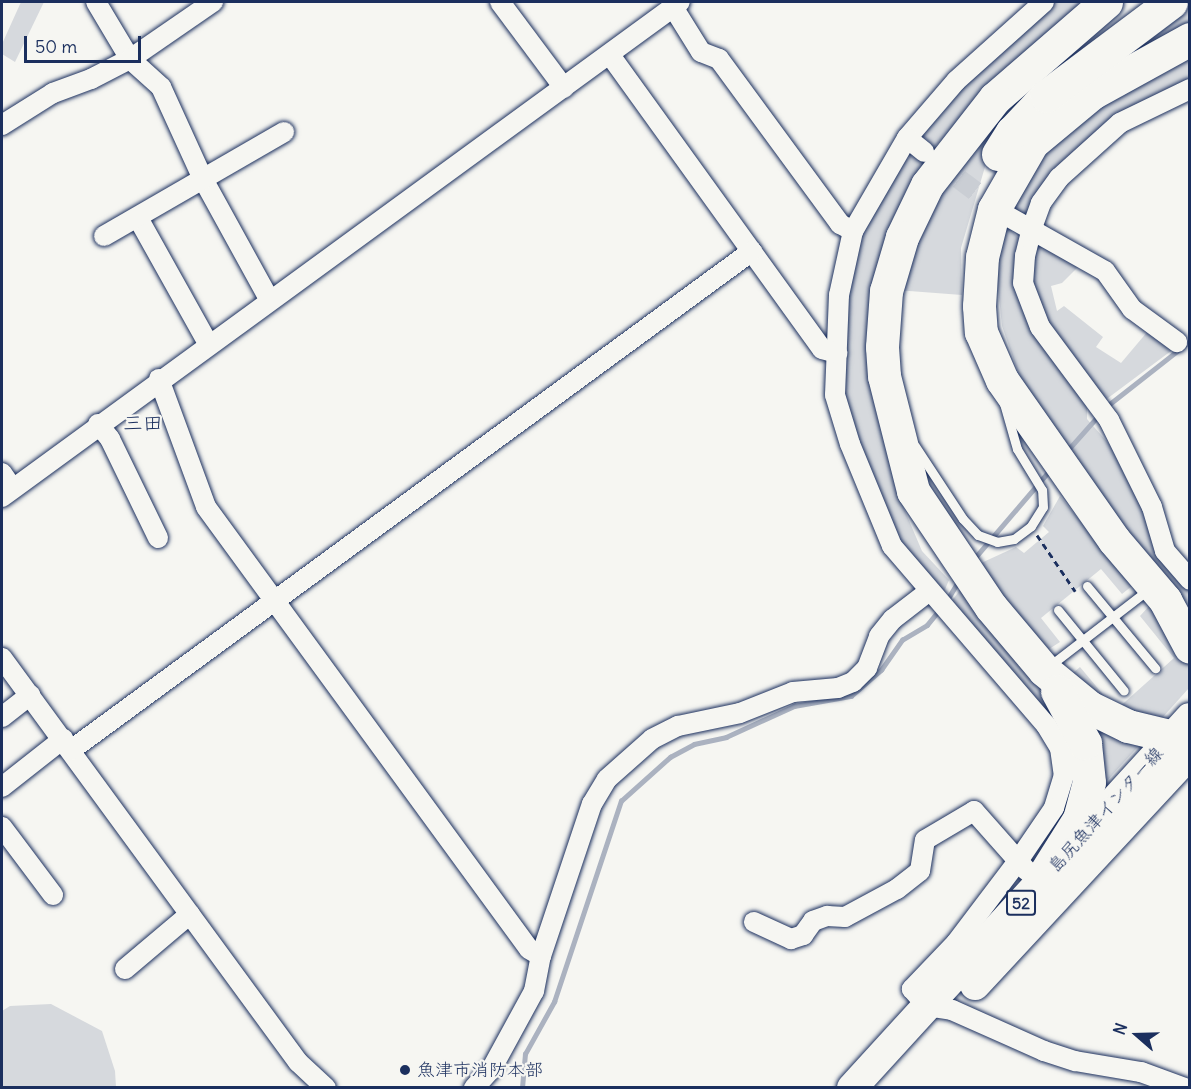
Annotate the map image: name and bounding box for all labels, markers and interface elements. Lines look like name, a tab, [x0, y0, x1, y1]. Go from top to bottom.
scale bar	[27, 24, 144, 62]
text: 50 m	[35, 35, 77, 58]
district label: 三田	[123, 410, 163, 434]
street label: 島尻魚津インター線	[1044, 743, 1168, 877]
road number: 52	[1006, 890, 1036, 916]
north arrow	[1107, 1005, 1167, 1065]
text: N	[1109, 1020, 1131, 1037]
place label: 魚津市消防本部	[417, 1059, 543, 1081]
marker: 魚津市消防本部	[398, 1063, 412, 1077]

